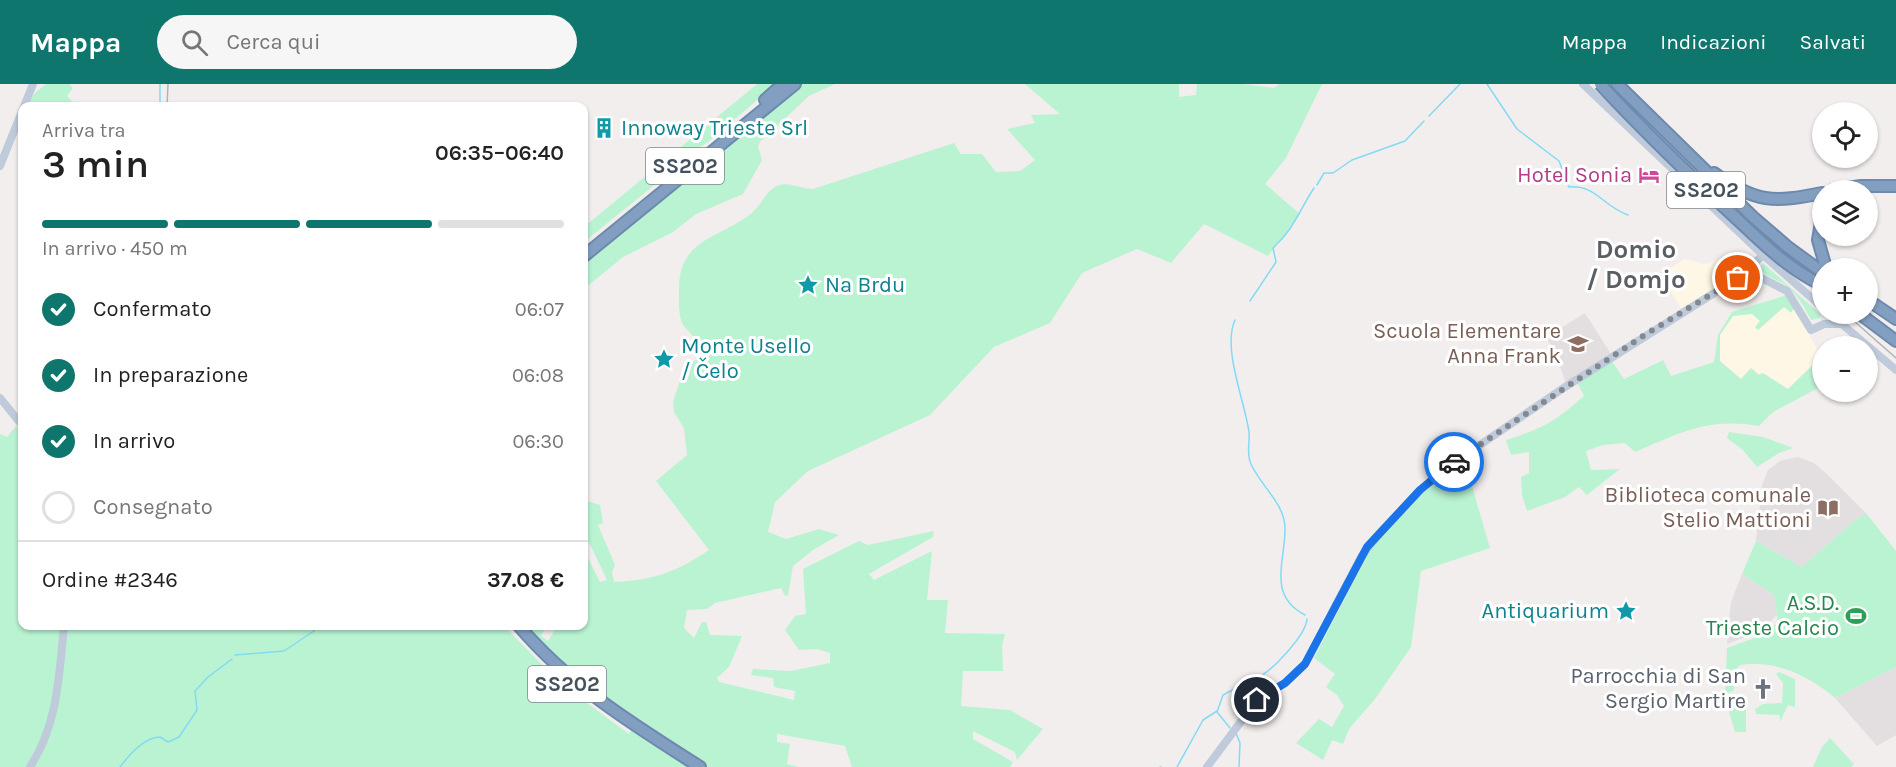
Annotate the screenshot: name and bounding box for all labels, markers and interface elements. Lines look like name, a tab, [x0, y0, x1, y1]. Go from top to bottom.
search box	[157, 15, 577, 69]
text: Mappa	[30, 26, 121, 59]
icon: search	[178, 26, 211, 59]
text: Cerca qui	[226, 29, 321, 55]
text: Mappa	[1562, 30, 1627, 54]
text: Indicazioni	[1660, 30, 1767, 54]
text: Salvati	[1800, 30, 1866, 54]
map controls	[1812, 102, 1878, 402]
button: locate	[1812, 102, 1878, 168]
place label: Innoway Trieste Srl	[621, 115, 808, 141]
building icon: Innoway Trieste Srl	[592, 116, 616, 140]
text: Arriva tra	[42, 119, 125, 142]
text: 06:35–06:40	[435, 140, 564, 166]
text: 3 min	[42, 141, 149, 187]
road number: SS202	[646, 148, 724, 184]
place label: Hotel Sonia	[1517, 162, 1632, 188]
hotel icon: Hotel Sonia	[1637, 163, 1661, 187]
road number: SS202	[1667, 172, 1745, 208]
button: layers	[1812, 180, 1878, 246]
district label: Domio / Domjo	[1586, 234, 1686, 295]
text: In arrivo · 450 m	[42, 237, 188, 260]
pin	[1712, 252, 1763, 303]
button: +	[1812, 258, 1878, 324]
icon: bag	[1721, 261, 1754, 294]
place label: Na Brdu	[825, 272, 905, 298]
place icon: Na Brdu	[796, 273, 820, 297]
icon: check	[42, 293, 75, 326]
text: Confermato	[93, 296, 212, 322]
text: 06:07	[515, 298, 564, 321]
place label: Scuola Elementare Anna Frank	[1373, 318, 1561, 369]
school or university icon: Scuola Elementare Anna Frank	[1566, 332, 1590, 356]
place label: Monte Usello / Čelo	[681, 333, 811, 384]
button: −	[1812, 336, 1878, 402]
place icon: Monte Usello / Čelo	[652, 347, 676, 371]
icon: check	[42, 359, 75, 392]
text: In preparazione	[93, 362, 248, 388]
text: 06:08	[512, 364, 564, 387]
icon: check	[42, 425, 75, 458]
text: In arrivo	[93, 428, 175, 454]
text: 06:30	[512, 430, 564, 453]
courier	[1424, 432, 1484, 492]
icon: car	[1438, 446, 1471, 479]
place label: Biblioteca comunale Stelio Mattioni	[1605, 482, 1811, 533]
text: Consegnato	[93, 494, 213, 520]
library icon: Biblioteca comunale Stelio Mattioni	[1816, 496, 1840, 520]
text: Ordine #2346	[42, 567, 178, 593]
text: 37.08 €	[487, 567, 564, 593]
place label: A.S.D. Trieste Calcio	[1706, 590, 1839, 641]
place label: Antiquarium	[1482, 598, 1609, 624]
place icon: Antiquarium	[1614, 599, 1638, 623]
sports icon: A.S.D. Trieste Calcio	[1844, 604, 1868, 628]
place label: Parrocchia di San Sergio Martire	[1570, 663, 1746, 714]
road number: SS202	[528, 666, 606, 702]
pin	[1231, 674, 1282, 725]
church icon: Parrocchia di San Sergio Martire	[1751, 677, 1775, 701]
icon: home	[1240, 683, 1273, 716]

